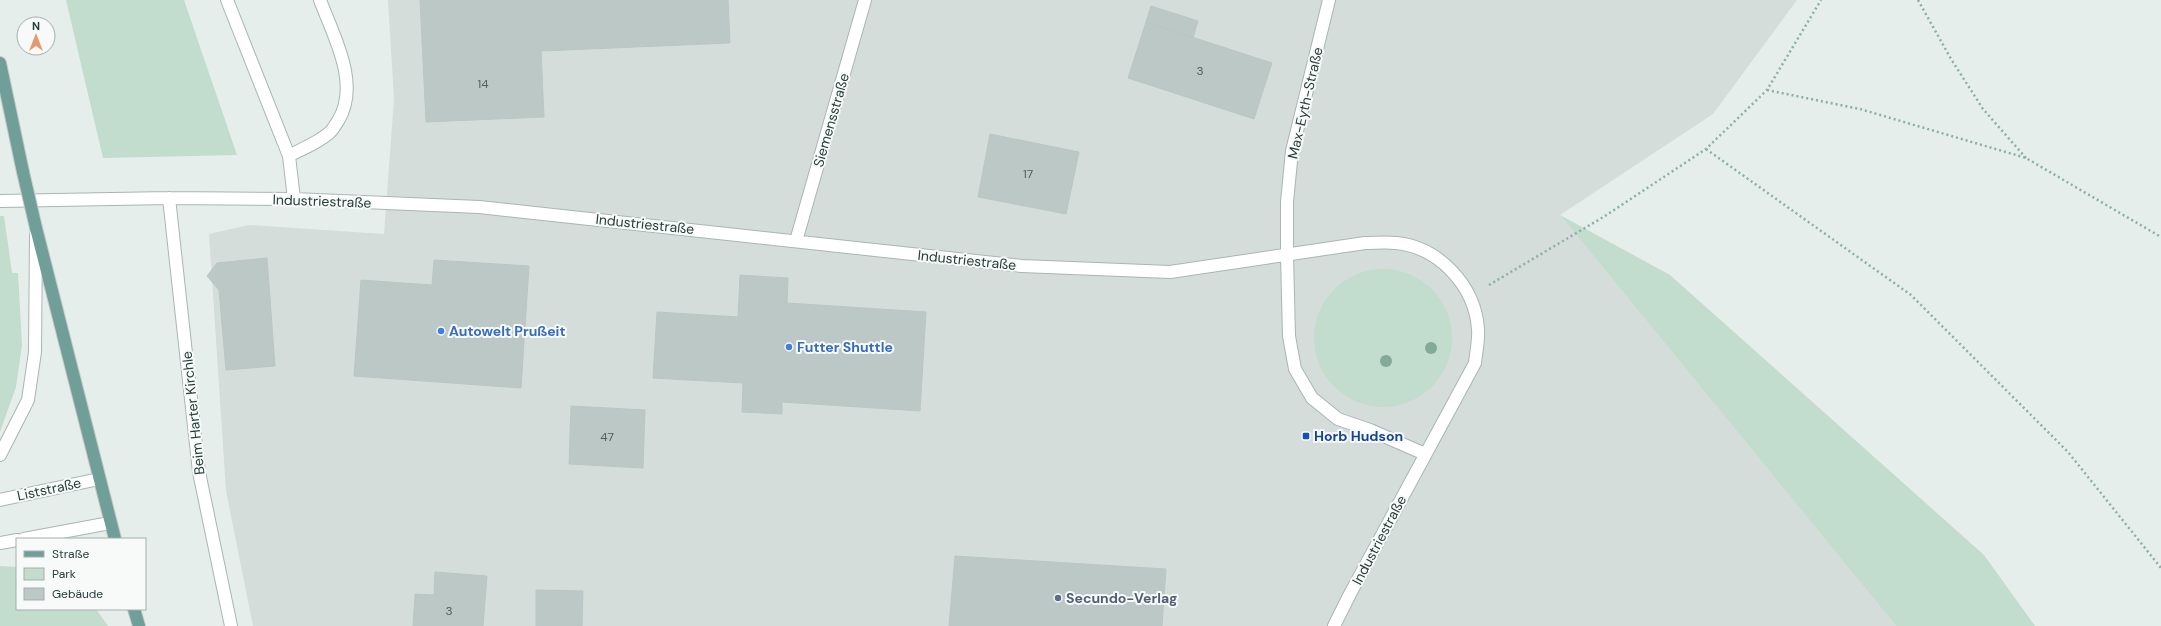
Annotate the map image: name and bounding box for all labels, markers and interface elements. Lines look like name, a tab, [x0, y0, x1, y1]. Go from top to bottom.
north arrow	[16, 16, 56, 56]
text: N	[32, 19, 40, 33]
street label: Max-Eyth-Straße	[1283, 45, 1327, 161]
house number: 3	[1196, 63, 1204, 79]
street label: Siemensstraße	[809, 71, 853, 169]
house number: 14	[477, 76, 489, 92]
house number: 17	[1023, 166, 1033, 182]
street label: Industriestraße	[272, 190, 372, 212]
street label: Industriestraße	[595, 210, 695, 238]
street label: Industriestraße	[917, 246, 1017, 274]
place label: Autowelt Prußeit	[449, 322, 566, 340]
marker: Autowelt Prußeit	[436, 326, 446, 336]
place label: Futter Shuttle	[797, 338, 893, 356]
marker: Futter Shuttle	[784, 342, 794, 352]
street label: Beim Harter Kirchle	[178, 350, 208, 476]
place label: Horb Hudson	[1314, 427, 1403, 445]
house number: 47	[600, 429, 614, 445]
marker: Horb Hudson	[1301, 431, 1311, 441]
street label: Liststraße	[15, 473, 83, 505]
street label: Industriestraße	[1348, 492, 1410, 588]
legend	[16, 538, 146, 610]
text: Straße	[52, 546, 89, 562]
text: Park	[52, 566, 76, 582]
text: Gebäude	[52, 586, 103, 602]
place label: Secundo-Verlag	[1066, 589, 1177, 607]
marker: Secundo-Verlag	[1053, 593, 1063, 603]
house number: 3	[445, 603, 453, 619]

